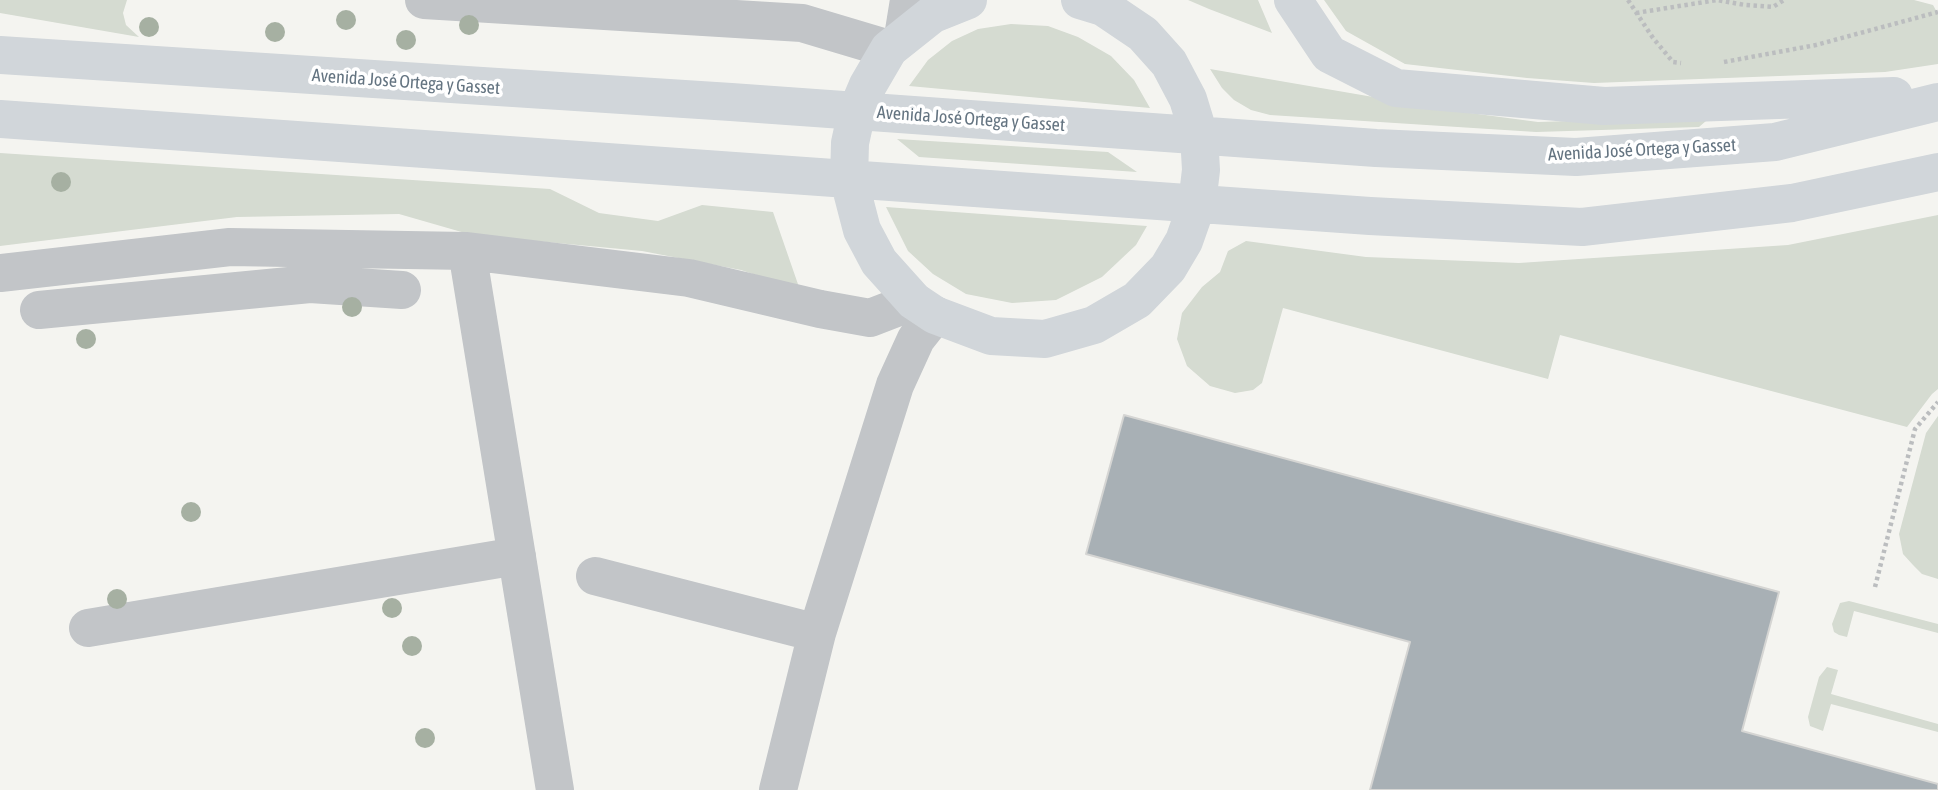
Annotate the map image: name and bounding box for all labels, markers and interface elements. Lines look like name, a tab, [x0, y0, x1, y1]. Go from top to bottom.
street label: Avenida José Ortega y Gasset	[311, 65, 501, 99]
street label: Avenida José Ortega y Gasset	[876, 102, 1066, 136]
street label: Avenida José Ortega y Gasset	[1547, 134, 1737, 166]

